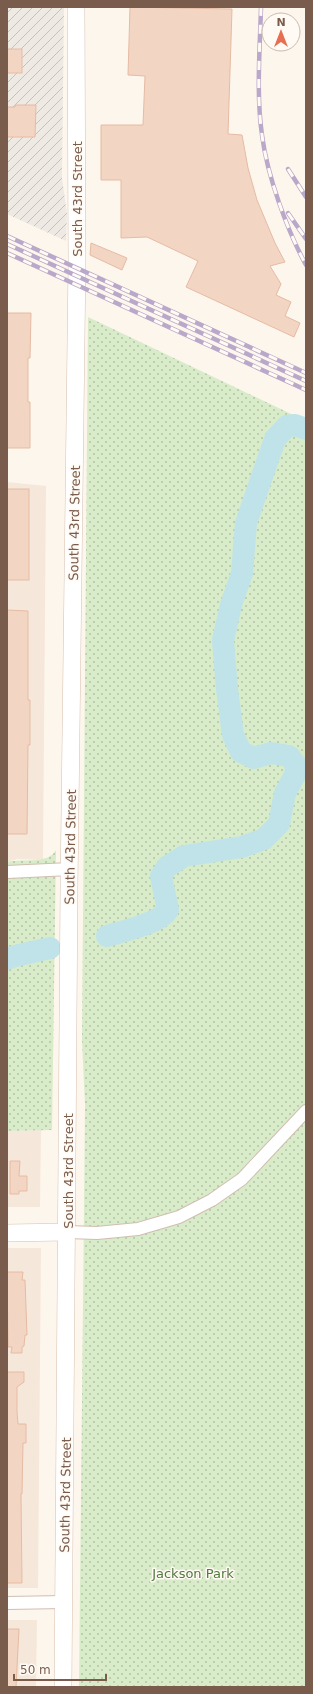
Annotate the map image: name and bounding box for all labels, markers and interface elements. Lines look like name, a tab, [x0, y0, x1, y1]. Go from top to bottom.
north arrow	[261, 12, 301, 52]
text: N	[276, 16, 286, 29]
street label: South 43rd Street	[70, 141, 85, 257]
street label: South 43rd Street	[66, 465, 83, 581]
street label: South 43rd Street	[62, 789, 79, 905]
street label: South 43rd Street	[61, 1113, 76, 1229]
street label: South 43rd Street	[57, 1437, 74, 1553]
park label: Jackson Park	[151, 1566, 234, 1581]
scale bar	[14, 1656, 106, 1682]
text: 50 m	[20, 1663, 51, 1677]

